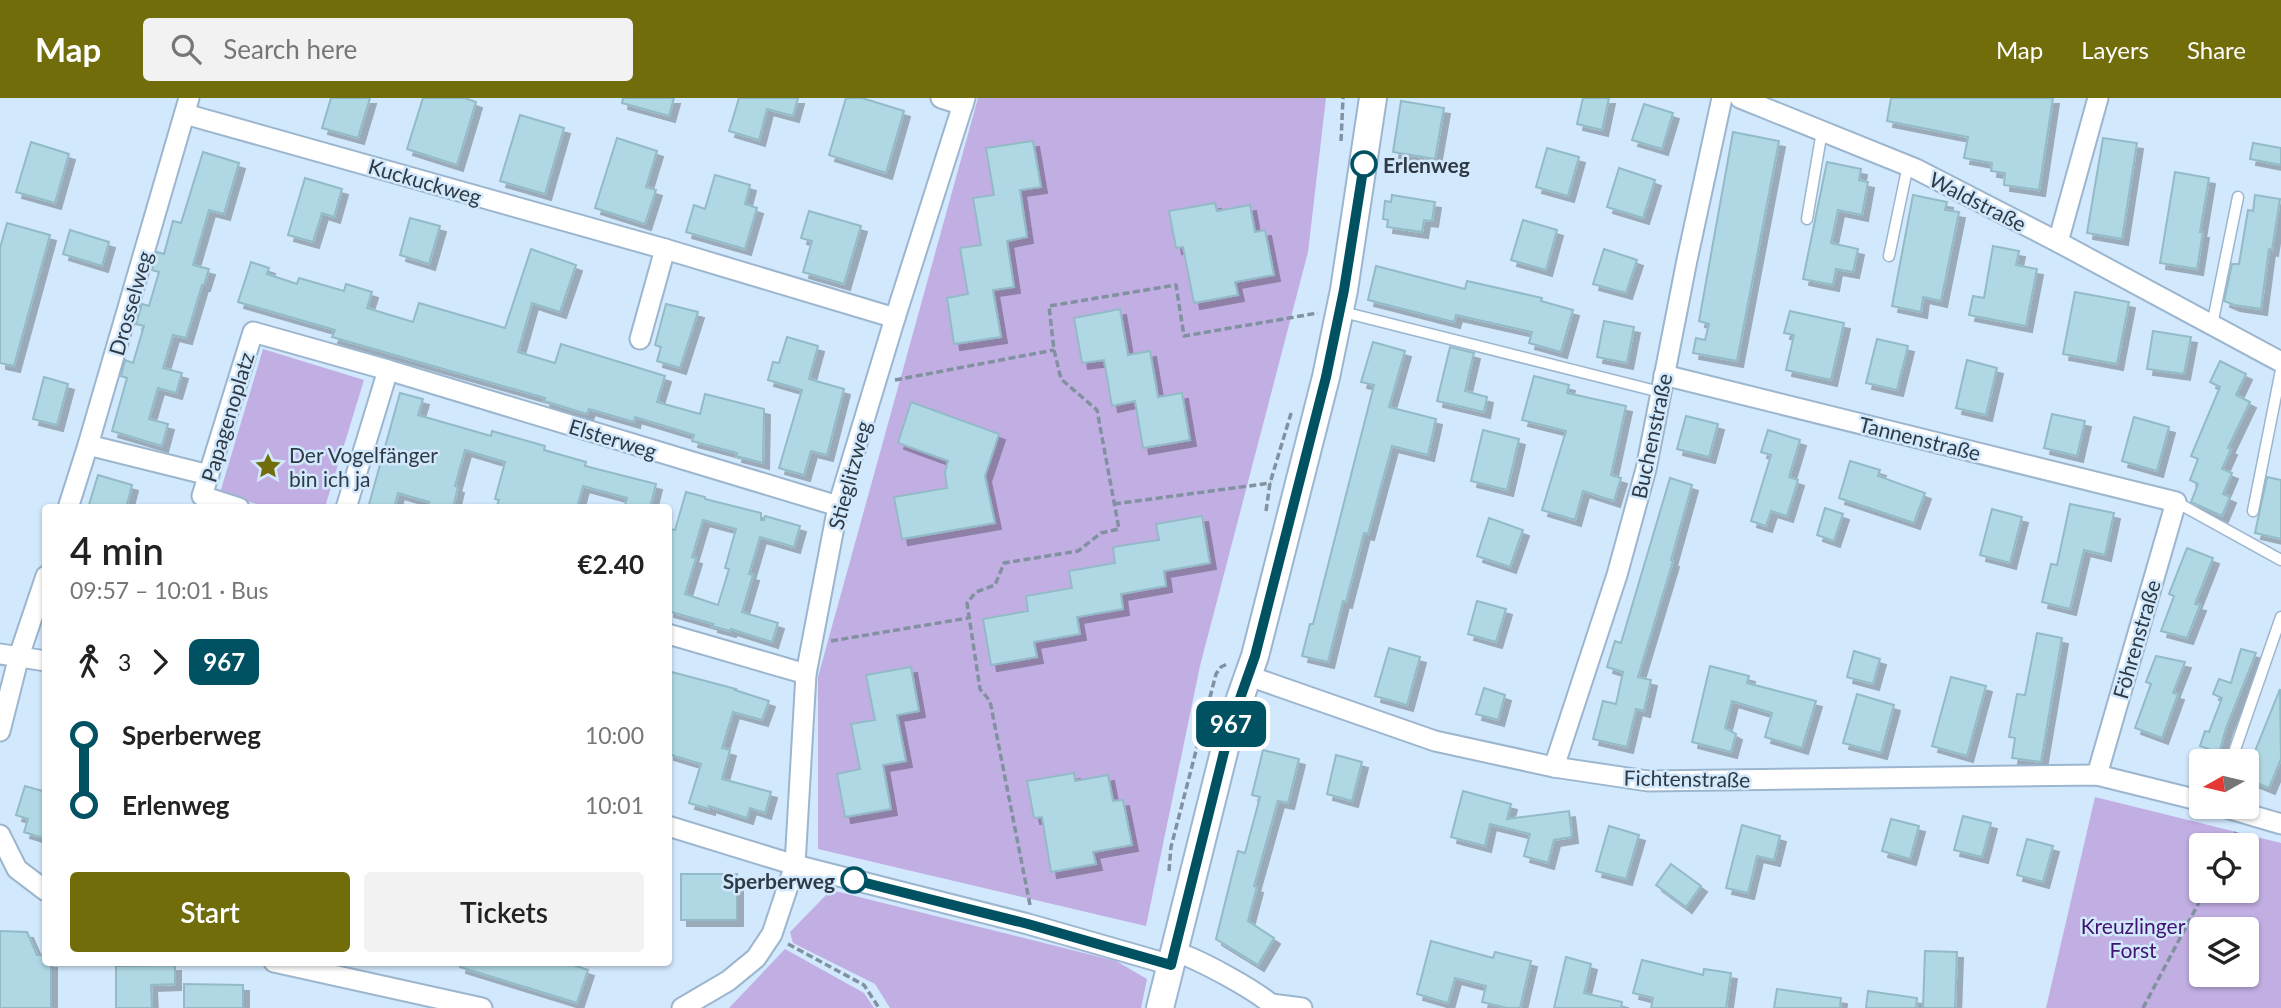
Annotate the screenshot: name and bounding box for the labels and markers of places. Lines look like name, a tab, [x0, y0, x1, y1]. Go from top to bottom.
marker: Erlenweg	[1351, 151, 1377, 177]
place label: Erlenweg	[1383, 152, 1470, 177]
place label: Der Vogelfänger bin ich ja	[289, 442, 438, 491]
place icon: Der Vogelfänger bin ich ja	[253, 451, 283, 481]
marker: Sperberweg	[841, 867, 867, 893]
place label: Sperberweg	[723, 868, 835, 893]

